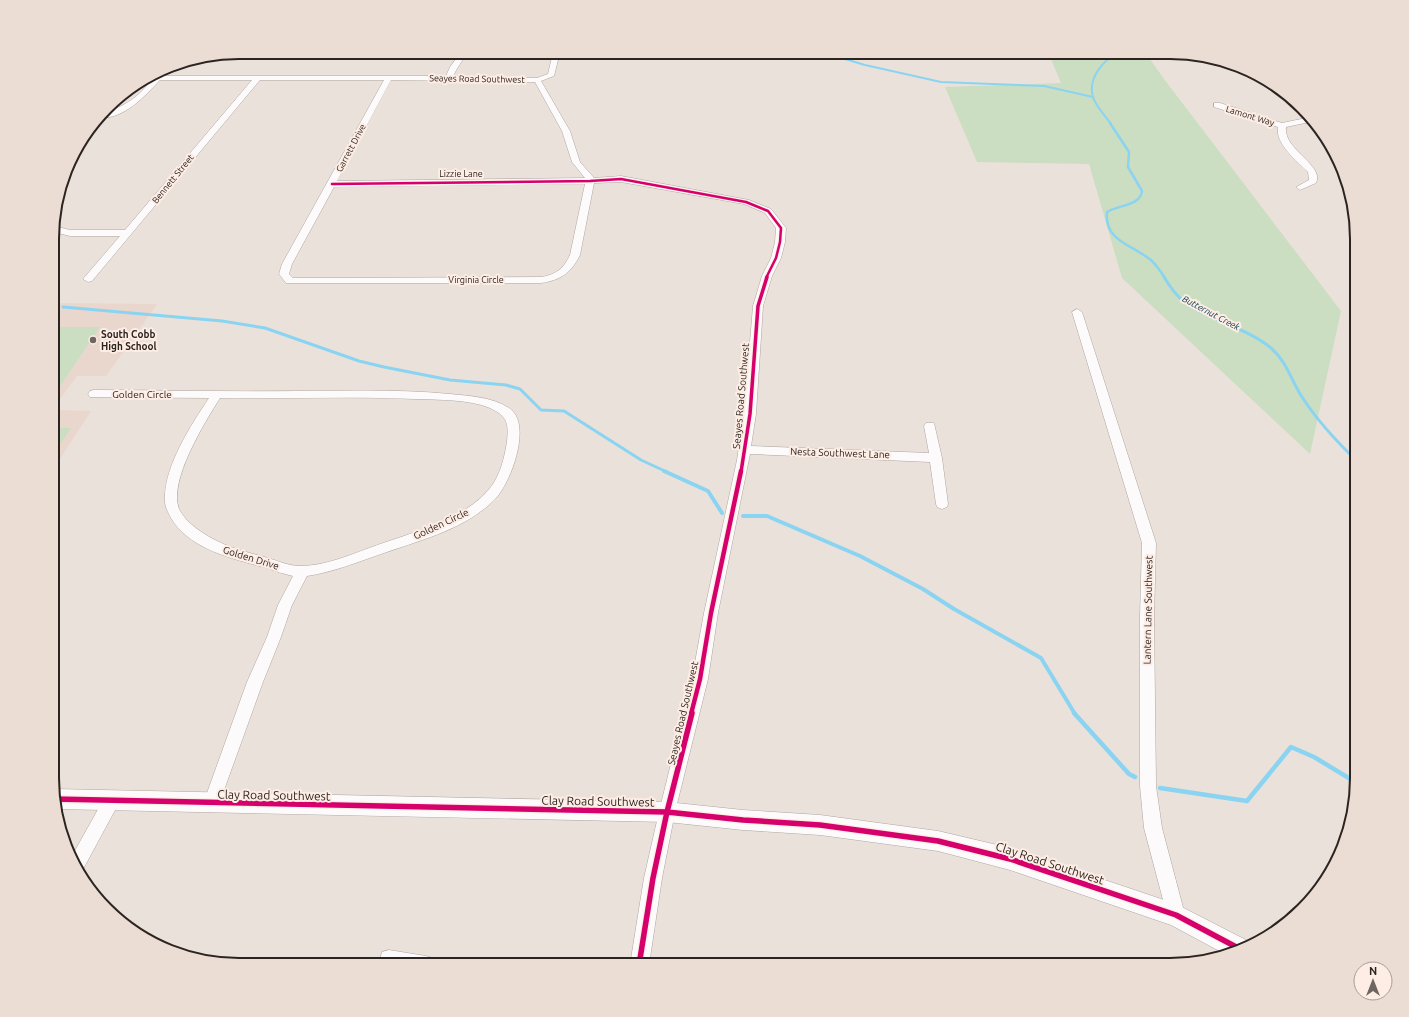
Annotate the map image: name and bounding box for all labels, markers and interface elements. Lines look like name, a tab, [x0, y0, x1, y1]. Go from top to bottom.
street label: Seayes Road Southwest	[429, 73, 525, 85]
street label: Lamont Way	[1225, 104, 1276, 128]
street label: Garrett Drive	[334, 122, 368, 174]
street label: Bennett Street	[150, 152, 196, 206]
street label: Lizzie Lane	[439, 169, 483, 179]
street label: Virginia Circle	[448, 275, 504, 285]
water label: Butternut Creek	[1181, 294, 1242, 333]
place label: South Cobb High School	[101, 329, 157, 352]
marker: South Cobb High School	[88, 335, 98, 345]
street label: Seayes Road Southwest	[731, 343, 751, 449]
street label: Golden Circle	[112, 389, 172, 400]
street label: Nesta Southwest Lane	[790, 446, 890, 460]
street label: Golden Circle	[412, 506, 470, 542]
street label: Golden Drive	[222, 544, 280, 572]
street label: Lantern Lane Southwest	[1142, 555, 1154, 665]
street label: Seayes Road Southwest	[666, 660, 700, 766]
street label: Clay Road Southwest	[217, 788, 331, 802]
street label: Clay Road Southwest	[541, 794, 655, 808]
street label: Clay Road Southwest	[994, 839, 1106, 887]
north arrow	[1353, 961, 1393, 1001]
text: N	[1369, 965, 1377, 977]

